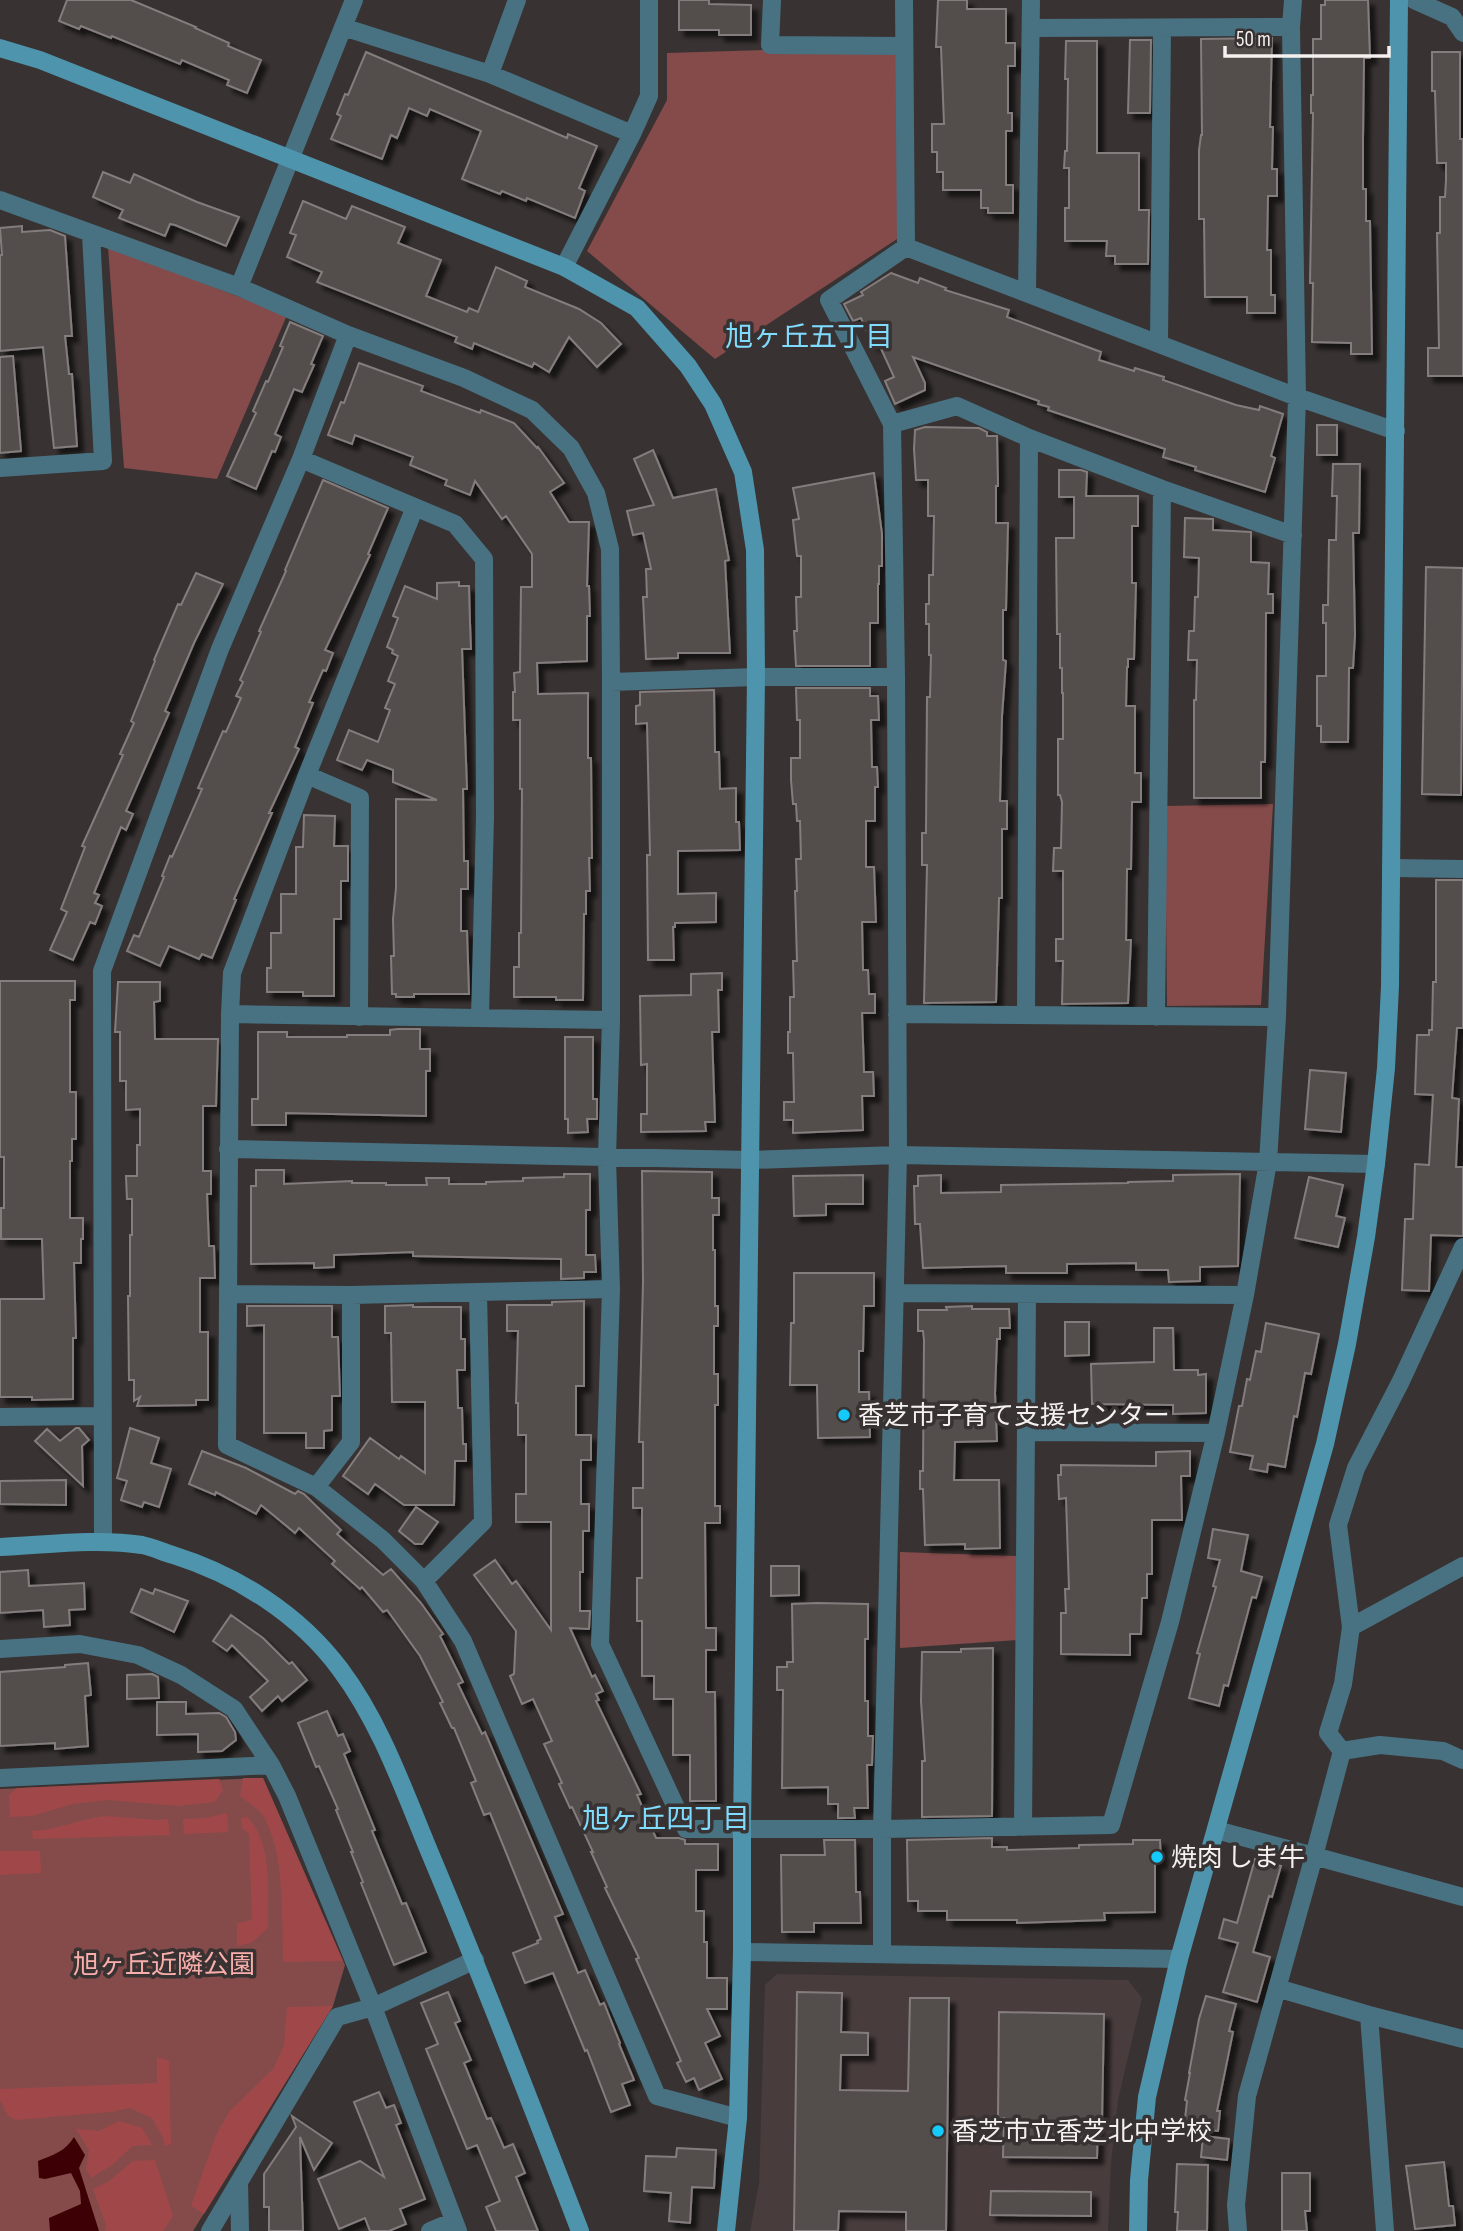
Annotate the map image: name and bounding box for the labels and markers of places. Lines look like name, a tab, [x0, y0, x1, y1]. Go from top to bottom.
place label: 香芝市子育て支援センター	[858, 1401, 1170, 1432]
marker: 香芝市子育て支援センター	[836, 1407, 852, 1423]
place label: 焼肉 しま牛	[1171, 1843, 1305, 1874]
marker: 焼肉 しま牛	[1149, 1849, 1165, 1865]
place label: 香芝市立香芝北中学校	[952, 2117, 1212, 2148]
marker: 香芝市立香芝北中学校	[930, 2123, 946, 2139]

